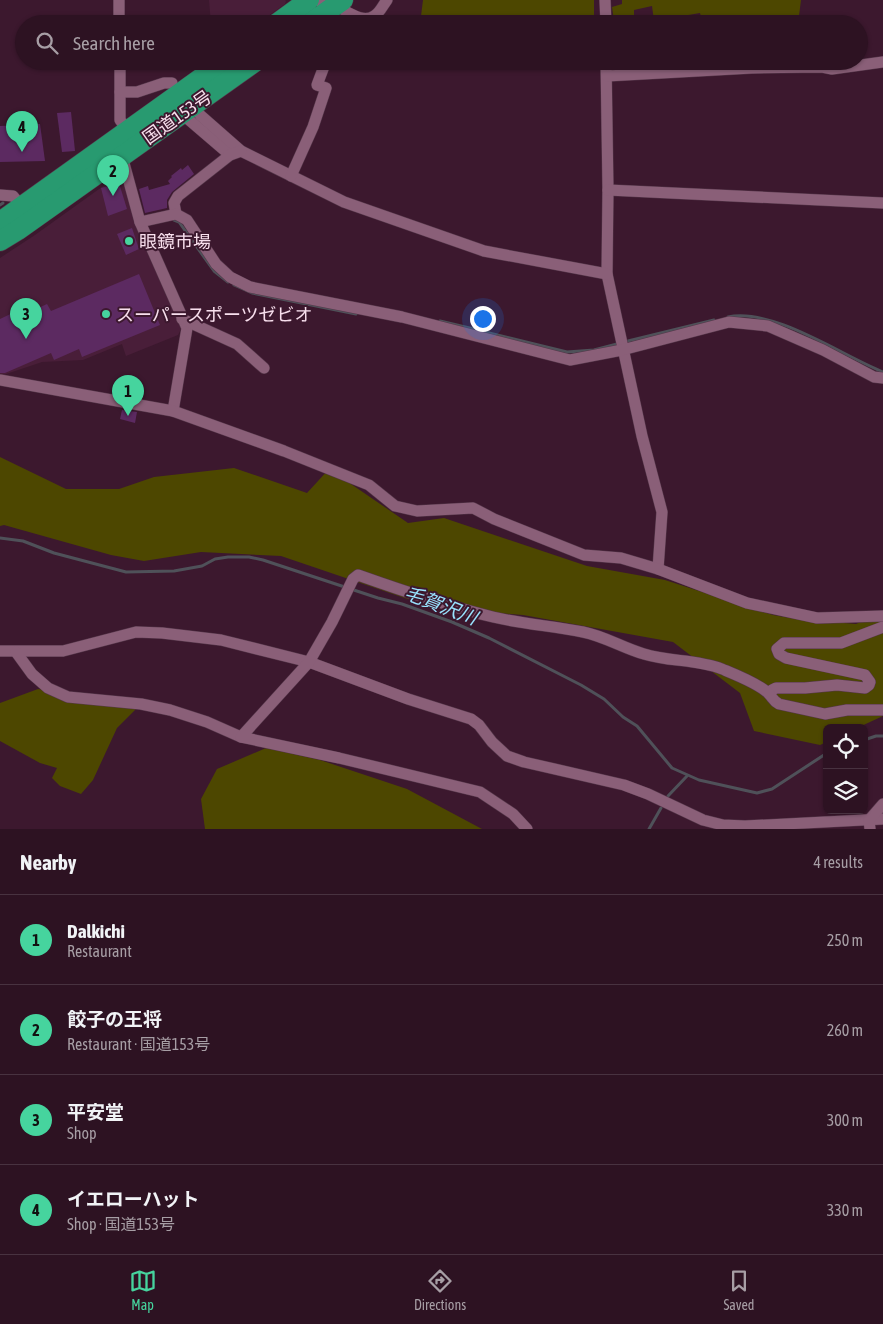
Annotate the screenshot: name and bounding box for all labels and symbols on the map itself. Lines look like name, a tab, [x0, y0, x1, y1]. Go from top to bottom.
street label: 国道153号	[138, 86, 216, 148]
pin: 4	[6, 111, 38, 152]
pin: 2	[97, 155, 129, 196]
place label: 眼鏡市場	[139, 231, 211, 252]
marker: 眼鏡市場	[123, 235, 135, 247]
pin: 3	[10, 298, 42, 339]
place label: スーパースポーツゼビオ	[116, 304, 313, 325]
your location	[470, 306, 496, 332]
marker: スーパースポーツゼビオ	[100, 308, 112, 320]
pin: 1	[112, 375, 144, 416]
water label: 毛賀沢川	[402, 581, 482, 630]

